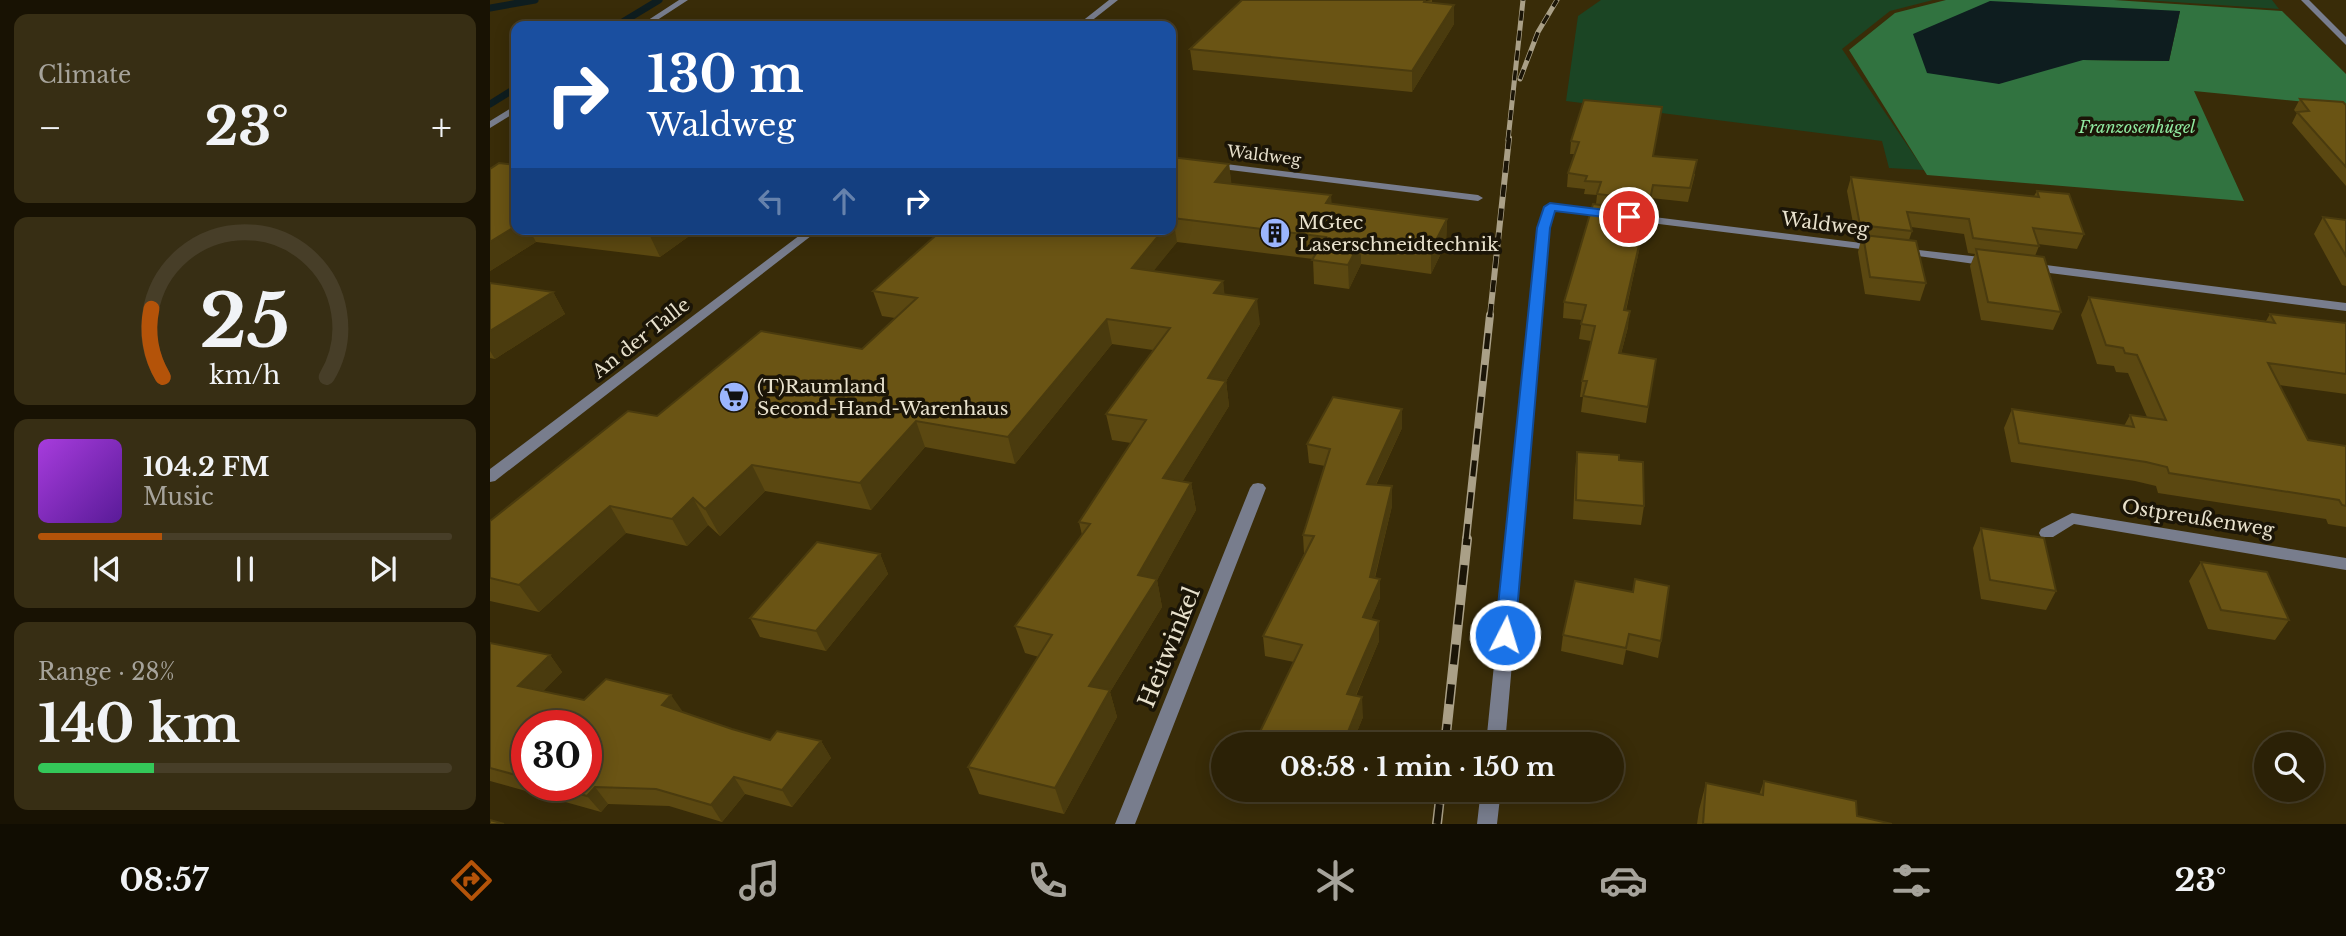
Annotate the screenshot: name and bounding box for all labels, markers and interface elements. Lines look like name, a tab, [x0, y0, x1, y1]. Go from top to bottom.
text: 130 m	[647, 44, 804, 105]
icon: right	[532, 49, 623, 140]
text: Climate	[38, 61, 131, 89]
text: 23°	[204, 95, 289, 159]
text: −	[38, 104, 62, 151]
text: +	[431, 104, 452, 151]
text: Waldweg	[647, 105, 796, 145]
park label: Franzosenhügel	[2078, 117, 2196, 137]
street label: Waldweg	[1225, 140, 1302, 170]
icon: left	[752, 182, 790, 220]
icon: ahead	[825, 182, 863, 220]
icon: right	[898, 182, 936, 220]
pin	[1599, 187, 1659, 247]
icon: arrive	[1610, 198, 1648, 236]
street label: Waldweg	[1779, 207, 1871, 241]
place label: MGtec Laserschneidtechnik	[1298, 211, 1499, 256]
building icon: MGtec Laserschneidtechnik	[1258, 216, 1292, 250]
text: 25	[200, 276, 290, 367]
street label: An der Talle	[587, 293, 694, 384]
text: km/h	[210, 360, 280, 391]
place label: (T)Raumland Second-Hand-Warenhaus	[757, 375, 1008, 420]
supermarket icon: (T)Raumland Second-Hand-Warenhaus	[717, 380, 751, 414]
text: 104.2 FM	[143, 451, 270, 483]
text: Music	[143, 483, 214, 511]
street label: Ostpreußenweg	[2120, 495, 2276, 541]
icon: previous	[88, 550, 126, 588]
icon: pause	[226, 550, 264, 588]
icon: next	[364, 550, 402, 588]
street label: Heitwinkel	[1132, 583, 1206, 711]
position arrow	[1468, 598, 1542, 672]
text: Range · 28%	[38, 658, 175, 686]
text: 140 km	[38, 692, 240, 756]
speed limit sign: 30	[511, 710, 602, 801]
map controls	[2254, 732, 2324, 802]
button: search	[2254, 732, 2324, 802]
text: 08:58 · 1 min · 150 m	[1280, 751, 1555, 783]
icon: directions	[447, 856, 496, 905]
icon: music	[735, 856, 784, 905]
icon: phone	[1023, 856, 1072, 905]
icon: climate	[1311, 856, 1360, 905]
icon: car	[1599, 856, 1648, 905]
icon: filters	[1887, 856, 1936, 905]
text: 08:57	[119, 860, 209, 900]
text: 23°	[2175, 860, 2226, 900]

